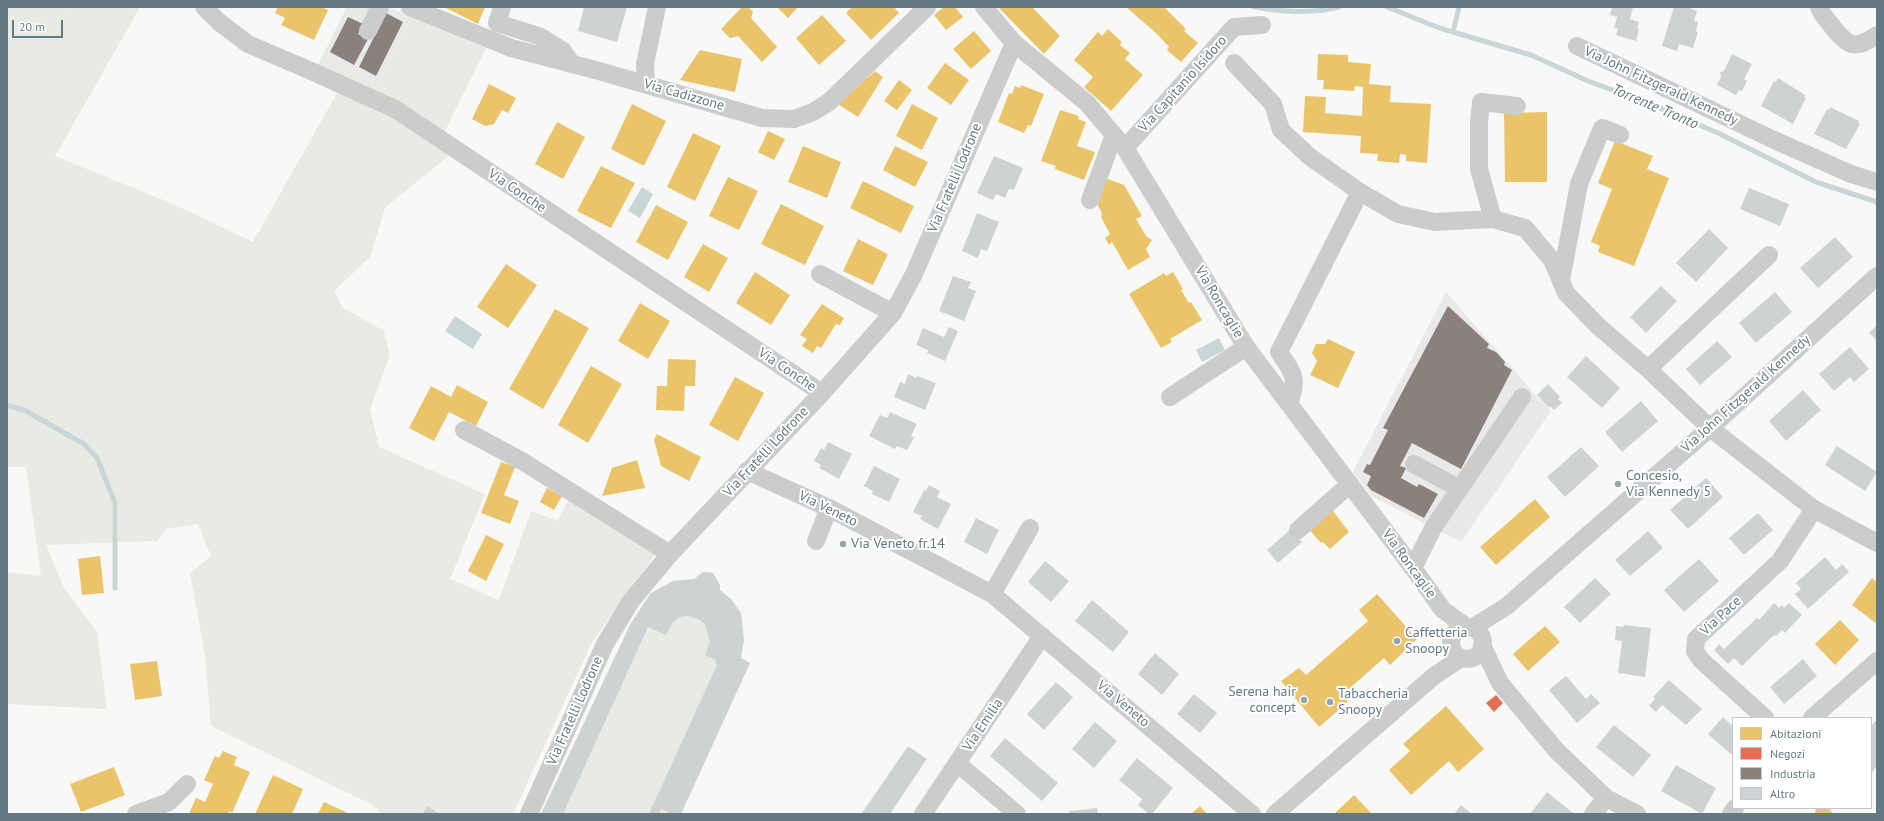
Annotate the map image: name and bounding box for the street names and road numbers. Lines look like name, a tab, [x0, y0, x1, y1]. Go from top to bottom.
street label: Via Capitanio Isidoro	[1135, 32, 1231, 136]
street label: Via John Fitzgerald Kennedy	[1581, 43, 1741, 129]
street label: Via Cadizzone	[642, 75, 726, 115]
street label: Via Fratelli Lodrone	[924, 121, 986, 235]
street label: Via Conche	[485, 166, 549, 216]
street label: Via Roncaglie	[1191, 263, 1247, 341]
street label: Via John Fitzgerald Kennedy	[1678, 332, 1814, 456]
street label: Via Conche	[755, 345, 819, 395]
street label: Via Fratelli Lodrone	[720, 403, 812, 501]
street label: Via Veneto	[796, 488, 860, 530]
street label: Via Roncaglie	[1378, 526, 1440, 602]
street label: Via Pace	[1697, 593, 1745, 639]
street label: Via Fratelli Lodrone	[543, 654, 607, 768]
street label: Via Veneto	[1093, 677, 1153, 731]
street label: Via Emilia	[959, 696, 1007, 754]

